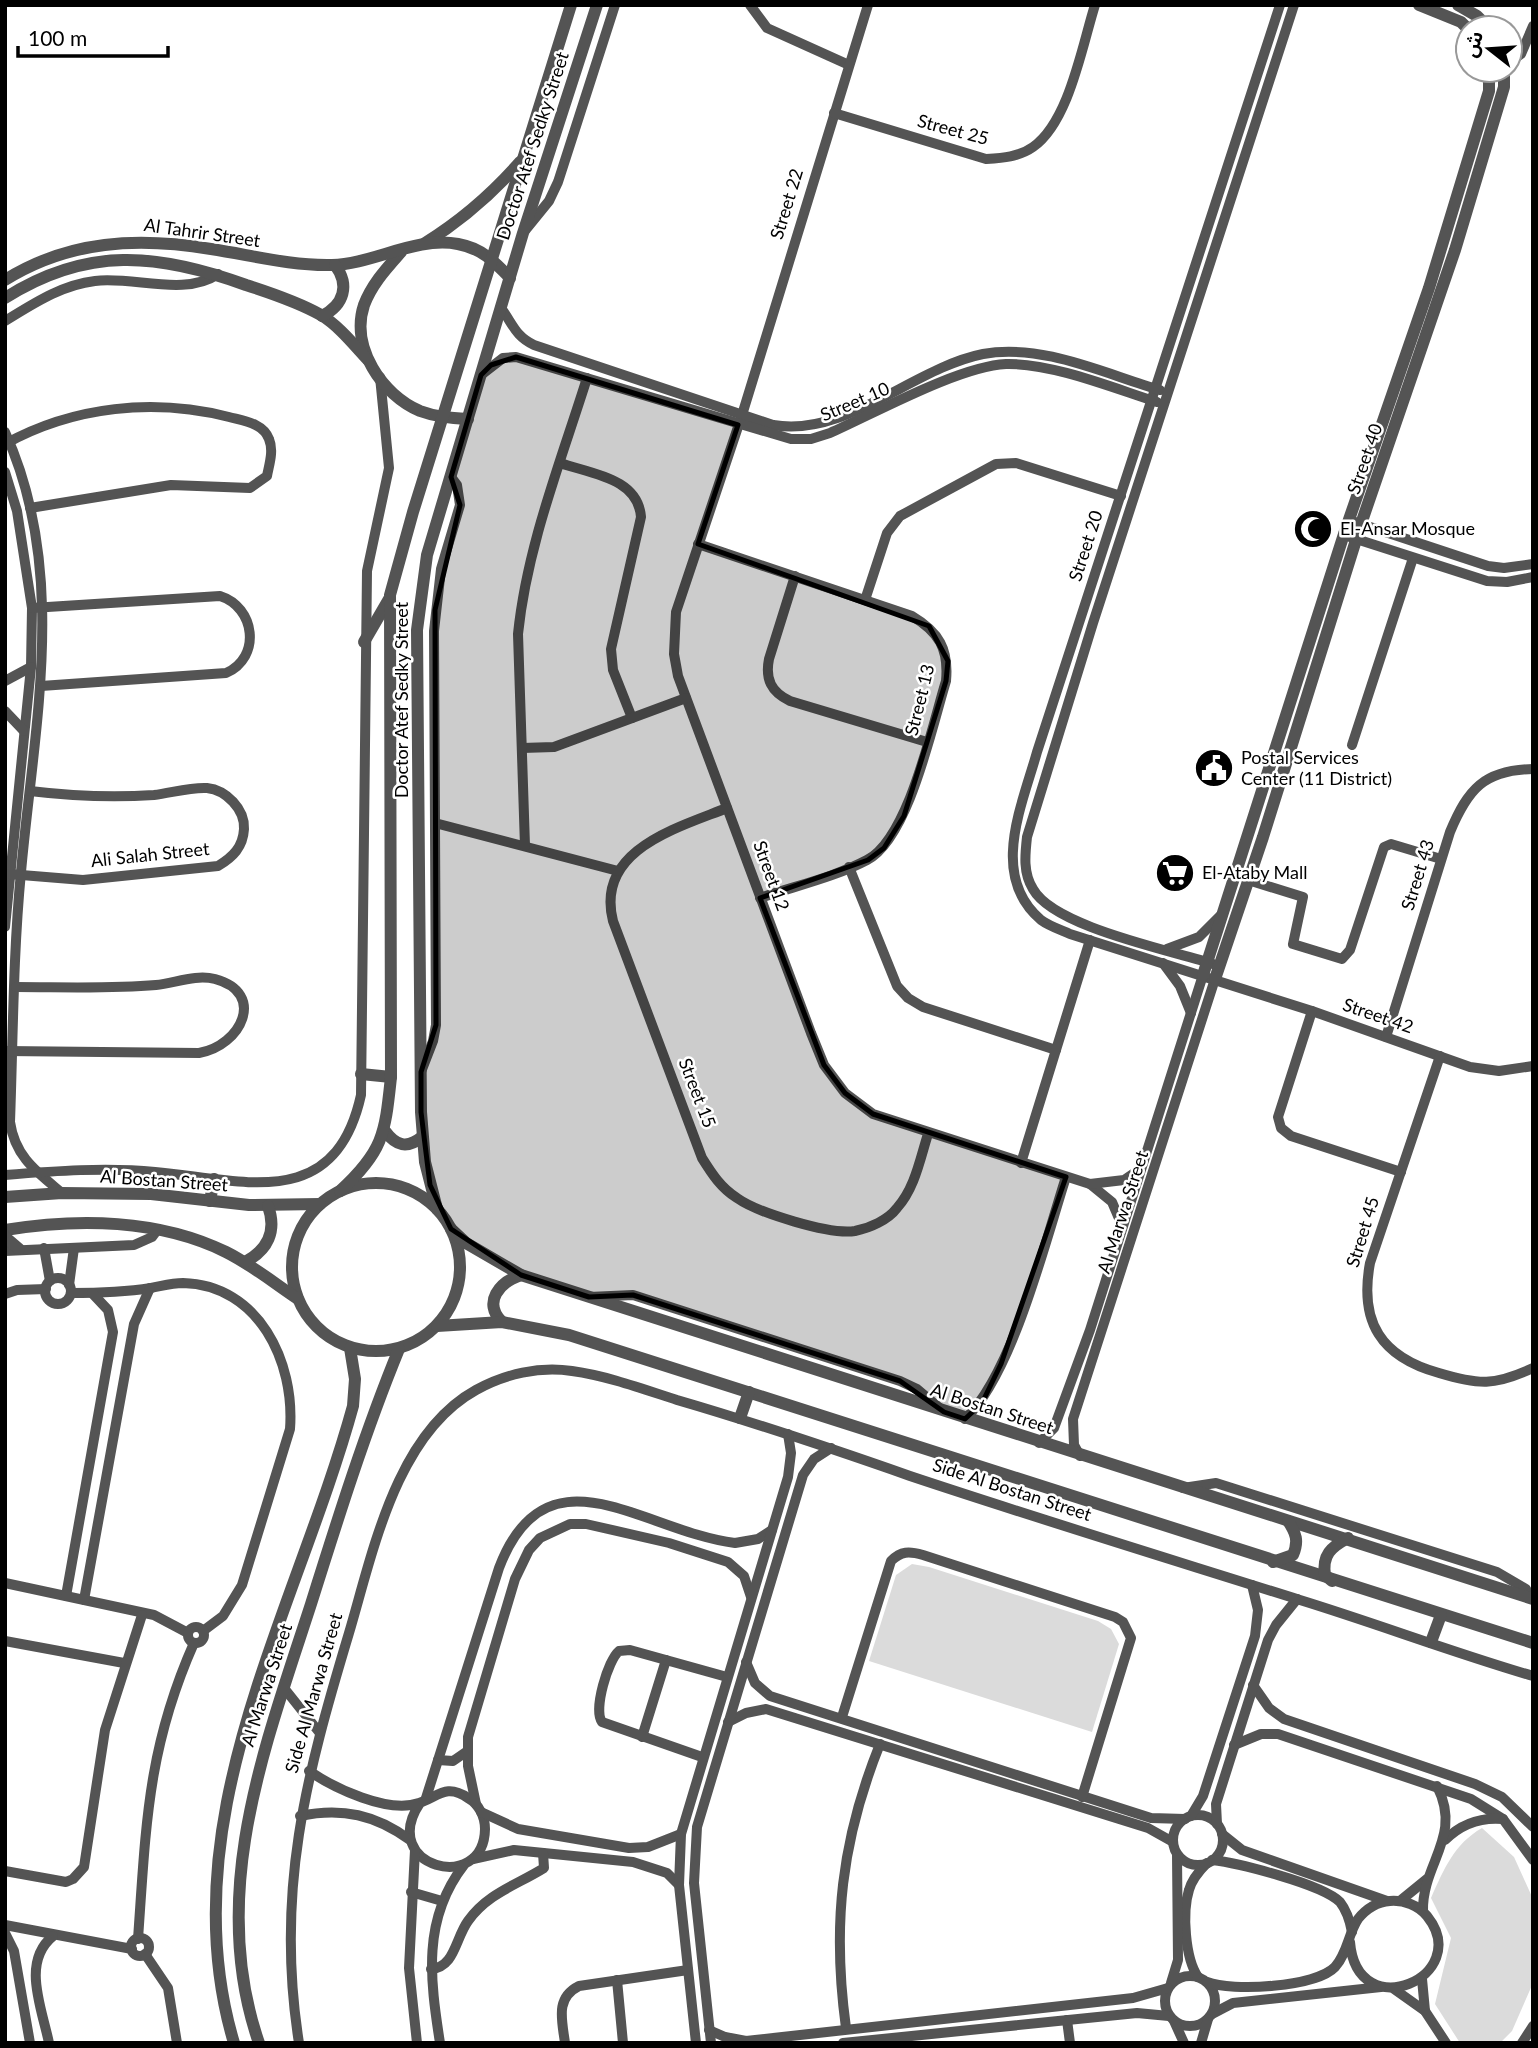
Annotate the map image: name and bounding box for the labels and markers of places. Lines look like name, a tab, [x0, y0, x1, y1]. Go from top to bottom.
mosque icon: El-Ansar Mosque	[1292, 508, 1334, 550]
place label: El-Ansar Mosque	[1340, 517, 1475, 539]
place label: Postal Services Center (11 District)	[1241, 746, 1392, 789]
public building icon: Postal Services Center (11 District)	[1193, 747, 1235, 789]
supermarket icon: El-Ataby Mall	[1154, 852, 1196, 894]
place label: El-Ataby Mall	[1202, 861, 1307, 883]

